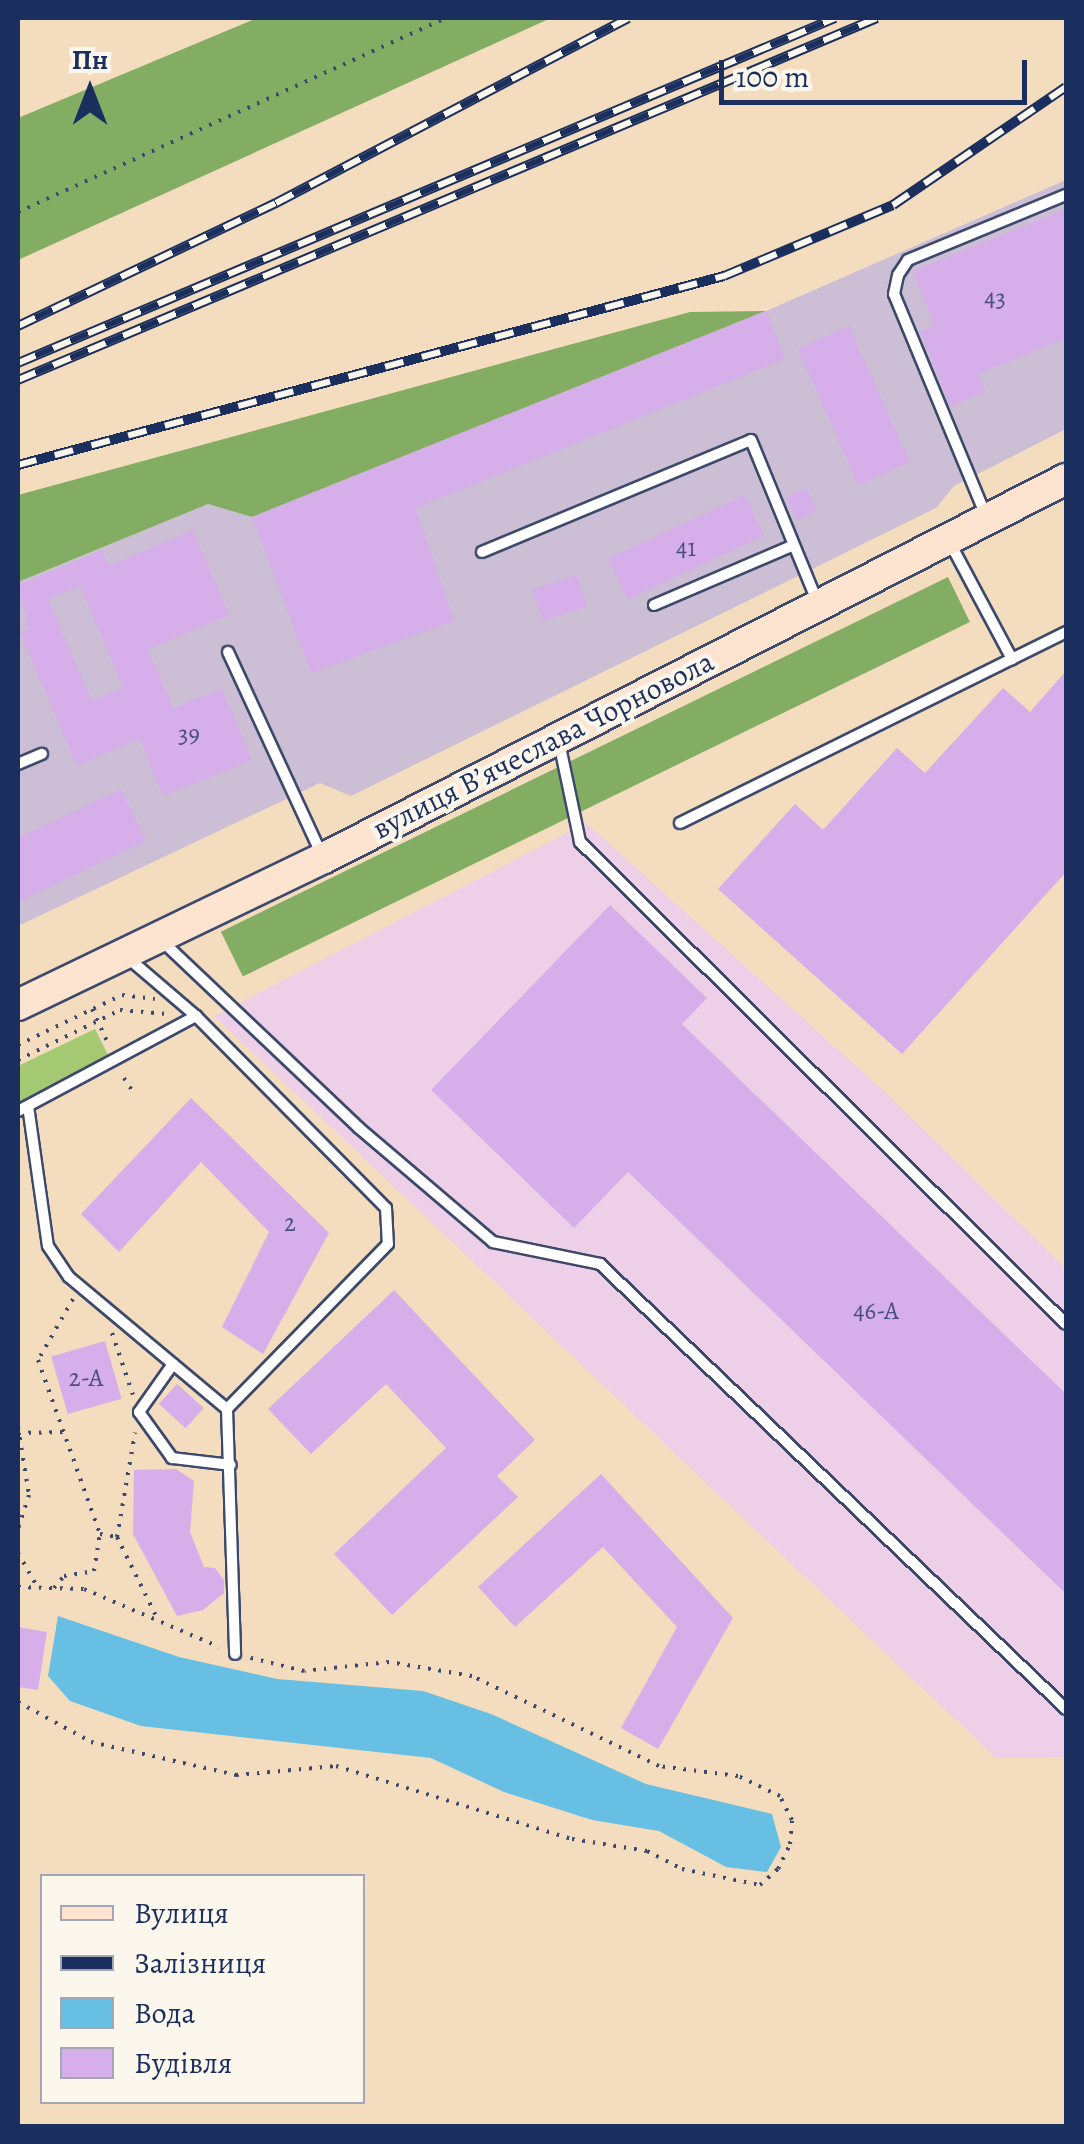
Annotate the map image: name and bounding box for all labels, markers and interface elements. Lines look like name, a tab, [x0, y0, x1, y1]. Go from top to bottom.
north arrow	[40, 40, 140, 140]
scale bar	[724, 40, 1032, 102]
text: Пн	[72, 41, 108, 79]
text: 100 m	[736, 57, 809, 97]
house number: 43	[984, 283, 1006, 313]
house number: 41	[676, 533, 696, 563]
street label: вулиця Вʼячеслава Чорновола	[366, 643, 720, 847]
house number: 39	[178, 719, 200, 749]
house number: 2	[284, 1208, 296, 1238]
house number: 46-А	[853, 1296, 899, 1326]
house number: 2-А	[69, 1363, 103, 1393]
legend	[40, 1874, 365, 2104]
text: Вулиця	[134, 1893, 229, 1933]
text: Залізниця	[134, 1943, 266, 1983]
text: Вода	[134, 1993, 195, 2033]
text: Будівля	[134, 2043, 232, 2083]

